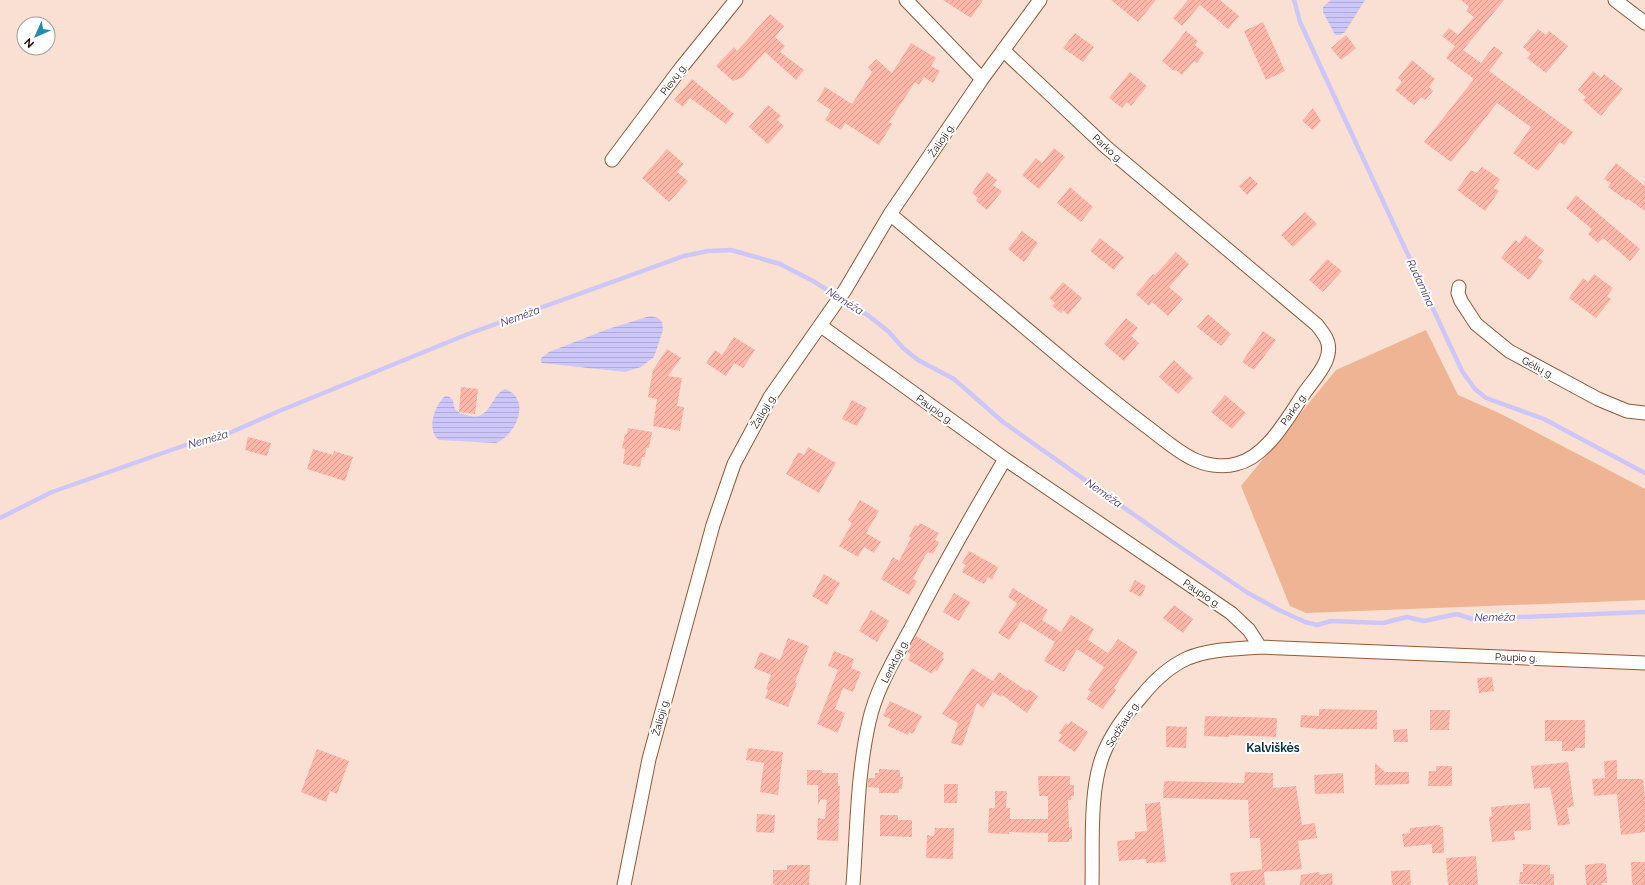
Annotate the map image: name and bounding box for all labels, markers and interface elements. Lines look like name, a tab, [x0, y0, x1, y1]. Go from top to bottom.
north arrow	[16, 16, 56, 56]
text: N	[22, 35, 37, 50]
street label: Pievų g.	[658, 62, 689, 97]
street label: Žalioji g.	[926, 122, 957, 159]
street label: Parko g.	[1090, 132, 1125, 165]
water label: Rudamina	[1404, 257, 1437, 309]
water label: Nemėža	[824, 285, 866, 318]
water label: Nemėža	[499, 303, 542, 330]
street label: Gėlių g.	[1520, 354, 1556, 380]
street label: Parko g.	[1278, 391, 1309, 427]
street label: Žalioji g.	[749, 392, 778, 430]
street label: Paupio g.	[914, 392, 955, 426]
water label: Nemėža	[187, 427, 230, 451]
water label: Nemėža	[1083, 476, 1125, 511]
street label: Paupio g.	[1181, 577, 1222, 610]
water label: Nemėža	[1474, 611, 1516, 624]
street label: Lenktoji g.	[879, 638, 910, 685]
street label: Paupio g.	[1495, 651, 1538, 664]
street label: Žalioji g.	[650, 697, 671, 737]
street label: Sodžiaus g.	[1104, 699, 1141, 749]
district label: Kalviškės	[1246, 741, 1300, 755]

